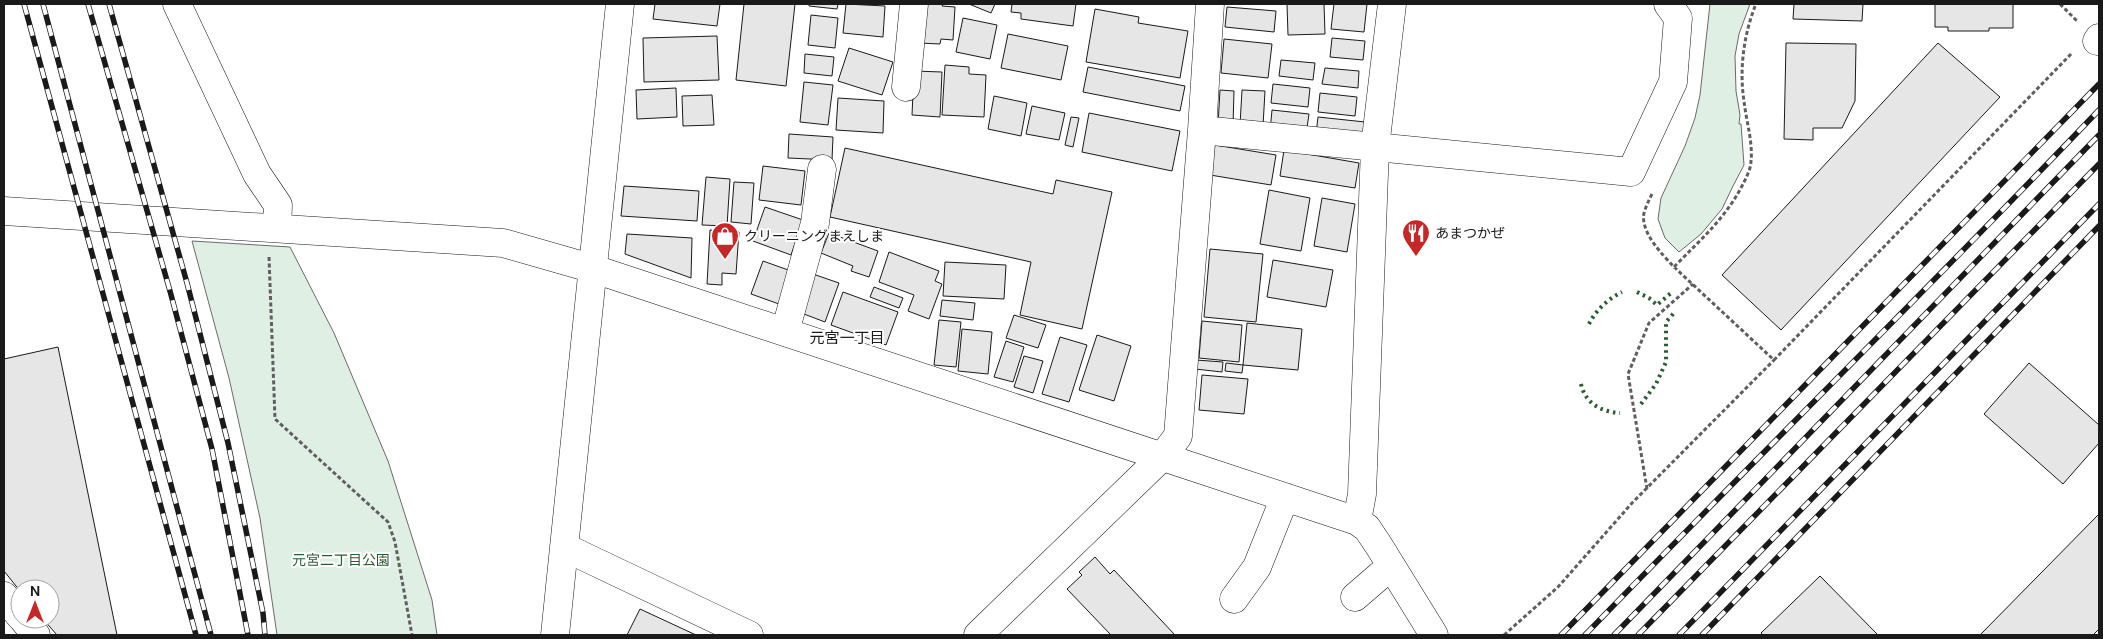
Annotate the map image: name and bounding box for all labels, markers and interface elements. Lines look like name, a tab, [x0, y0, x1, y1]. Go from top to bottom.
restaurant icon: あまつかぜ	[1401, 218, 1431, 257]
shop icon: クリーニングまえしま	[710, 221, 740, 260]
place label: あまつかぜ	[1435, 224, 1505, 242]
place label: クリーニングまえしま	[744, 227, 884, 245]
district label: 元宮一丁目	[809, 328, 885, 348]
park label: 元宮二丁目公園	[292, 551, 390, 569]
north arrow	[10, 579, 60, 629]
text: N	[30, 582, 40, 600]

